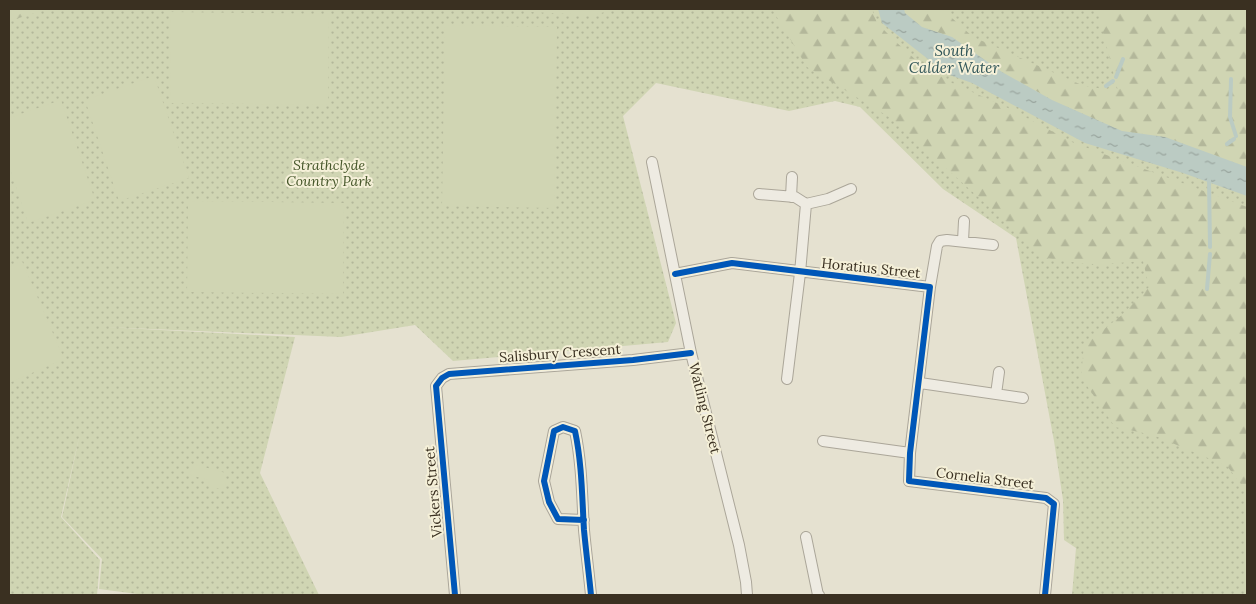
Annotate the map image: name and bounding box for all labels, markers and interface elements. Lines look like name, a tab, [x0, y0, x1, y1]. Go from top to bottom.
water label: South Calder Water	[909, 41, 999, 77]
park label: Strathclyde Country Park	[286, 156, 372, 190]
street label: Horatius Street	[821, 254, 922, 282]
street label: Salisbury Crescent	[499, 340, 622, 366]
street label: Watling Street	[685, 361, 725, 456]
street label: Vickers Street	[420, 445, 446, 539]
street label: Cornelia Street	[935, 463, 1036, 493]

